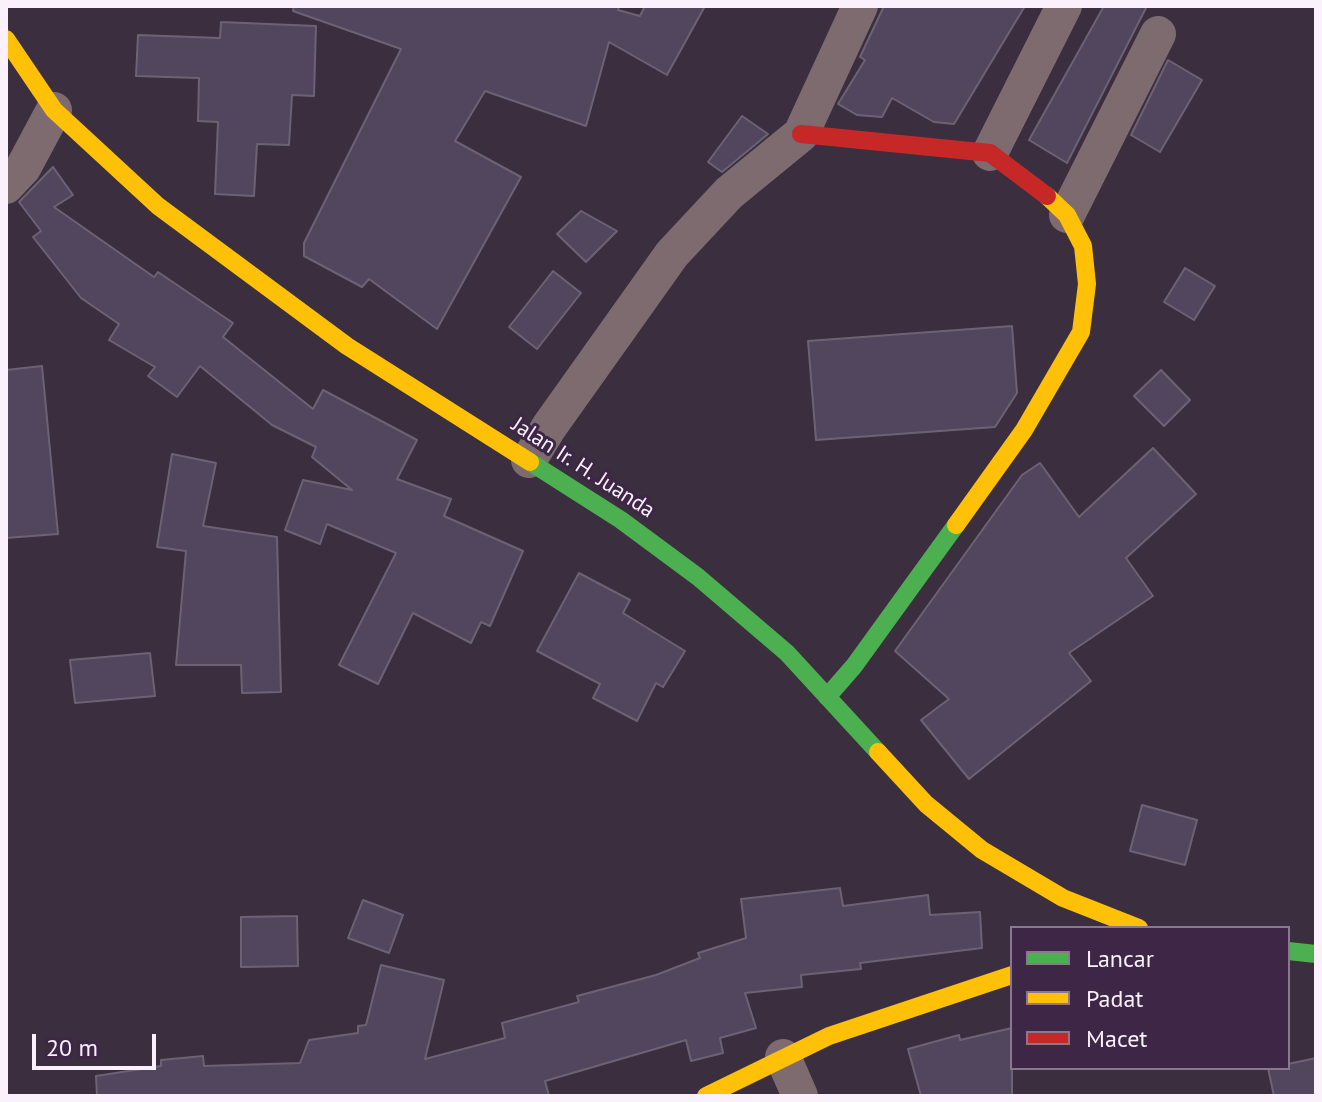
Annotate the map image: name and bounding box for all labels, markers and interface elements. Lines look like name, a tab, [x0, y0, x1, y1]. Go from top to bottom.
street label: Jalan Ir. H. Juanda	[507, 412, 659, 524]
legend	[1010, 926, 1290, 1070]
text: Lancar	[1086, 943, 1154, 974]
text: Padat	[1086, 983, 1143, 1014]
scale bar	[36, 1018, 160, 1068]
text: Macet	[1086, 1023, 1148, 1054]
text: 20 m	[46, 1032, 98, 1063]

